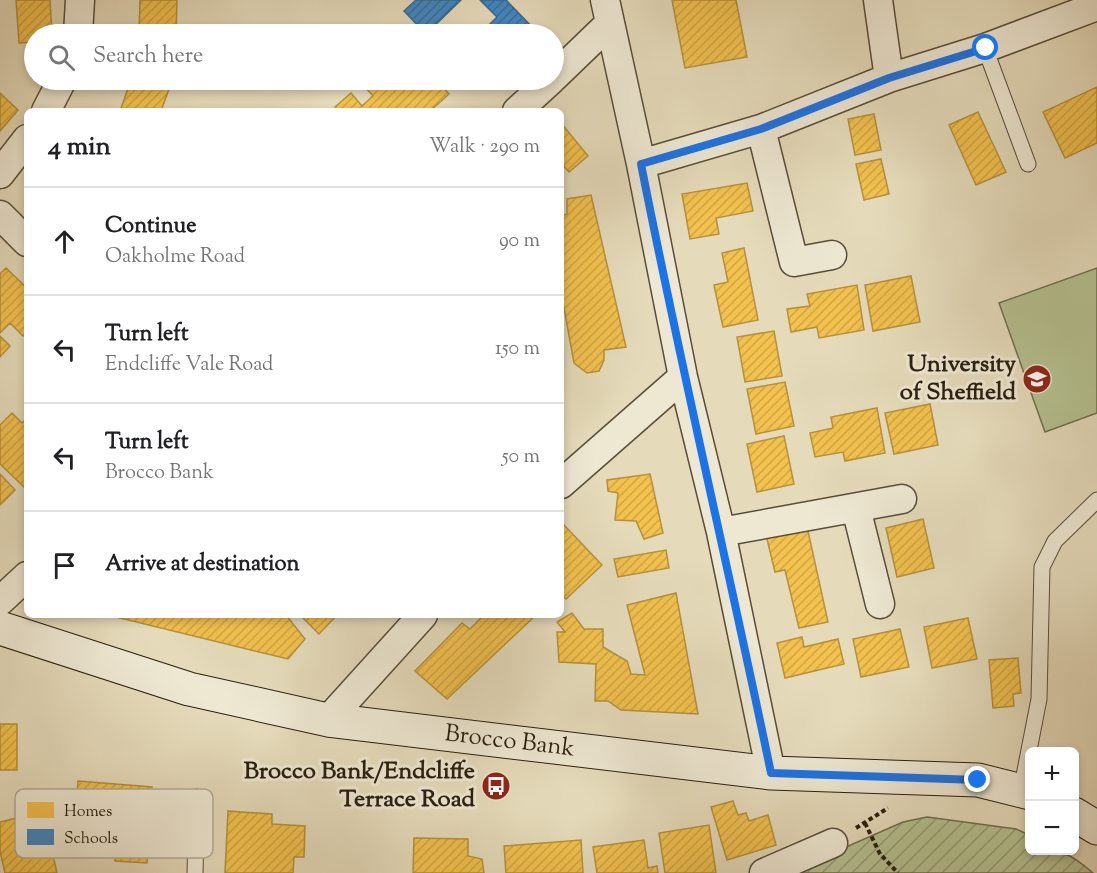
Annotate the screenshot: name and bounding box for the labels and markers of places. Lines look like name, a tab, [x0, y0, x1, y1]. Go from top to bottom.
place label: University of Sheffield	[900, 348, 1016, 410]
school or university icon: University of Sheffield	[1021, 363, 1053, 395]
place label: Brocco Bank/Endcliffe Terrace Road	[244, 755, 475, 817]
bus stop icon: Brocco Bank/Endcliffe Terrace Road	[480, 770, 512, 802]

